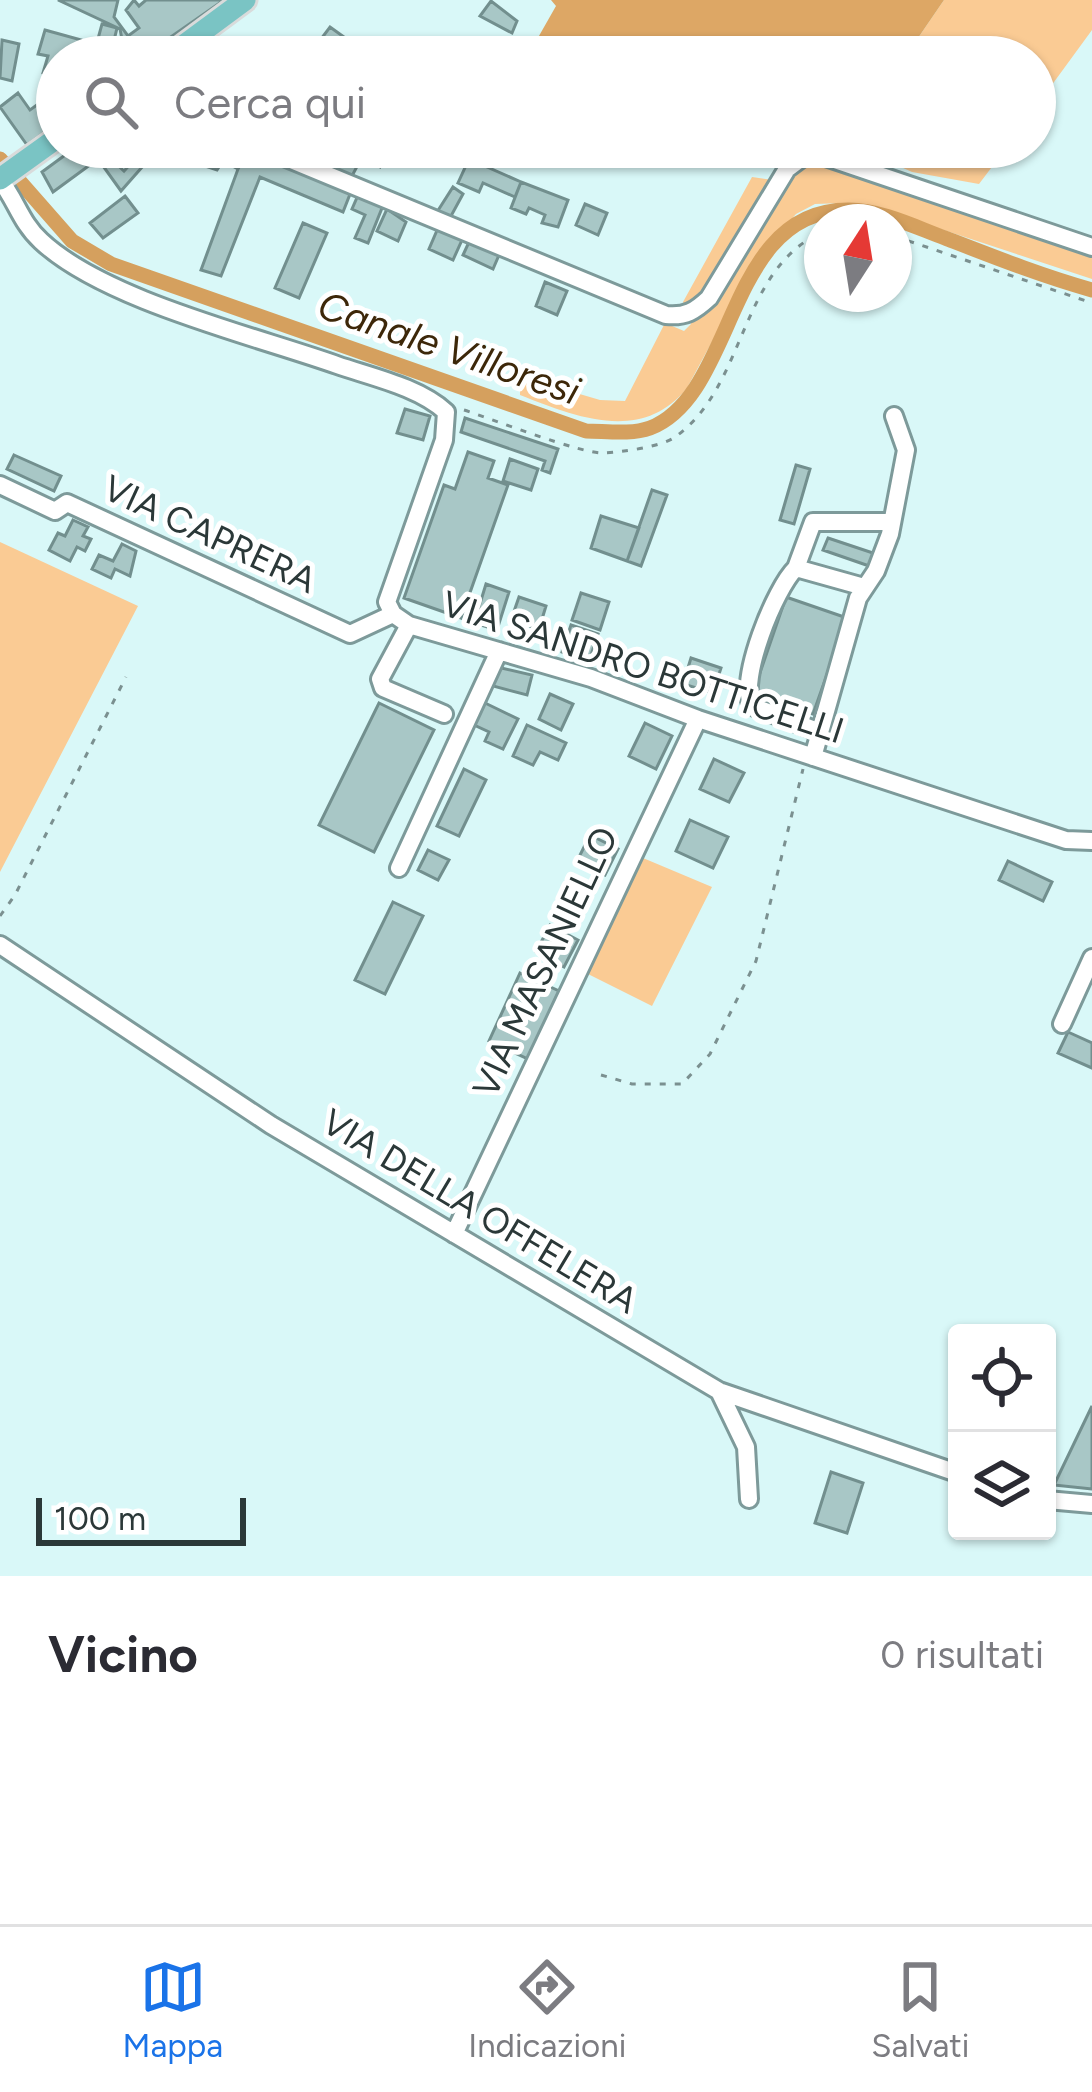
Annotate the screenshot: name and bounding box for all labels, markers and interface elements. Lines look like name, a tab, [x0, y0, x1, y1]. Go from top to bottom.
search box	[36, 36, 1056, 168]
icon: search	[78, 69, 144, 135]
text: Cerca qui	[174, 75, 366, 129]
north arrow	[804, 204, 912, 312]
water label: Canale Villoresi	[312, 281, 587, 415]
street label: VIA CAPRERA	[97, 466, 324, 602]
street label: VIA SANDRO BOTTICELLI	[437, 582, 849, 752]
street label: VIA MASANIELLO	[464, 820, 626, 1104]
street label: VIA DELLA OFFELERA	[315, 1100, 646, 1322]
map controls	[948, 1324, 1056, 1540]
button: locate	[948, 1324, 1056, 1432]
button: layers	[948, 1432, 1056, 1540]
scale bar	[36, 1492, 246, 1545]
text: 100 m	[54, 1499, 146, 1538]
text: Vicino	[48, 1624, 198, 1685]
text: 0 risultati	[880, 1631, 1044, 1678]
tab: Mappa	[123, 1954, 223, 2065]
tab: Indicazioni	[468, 1954, 626, 2065]
tab: Salvati	[871, 1954, 969, 2065]

